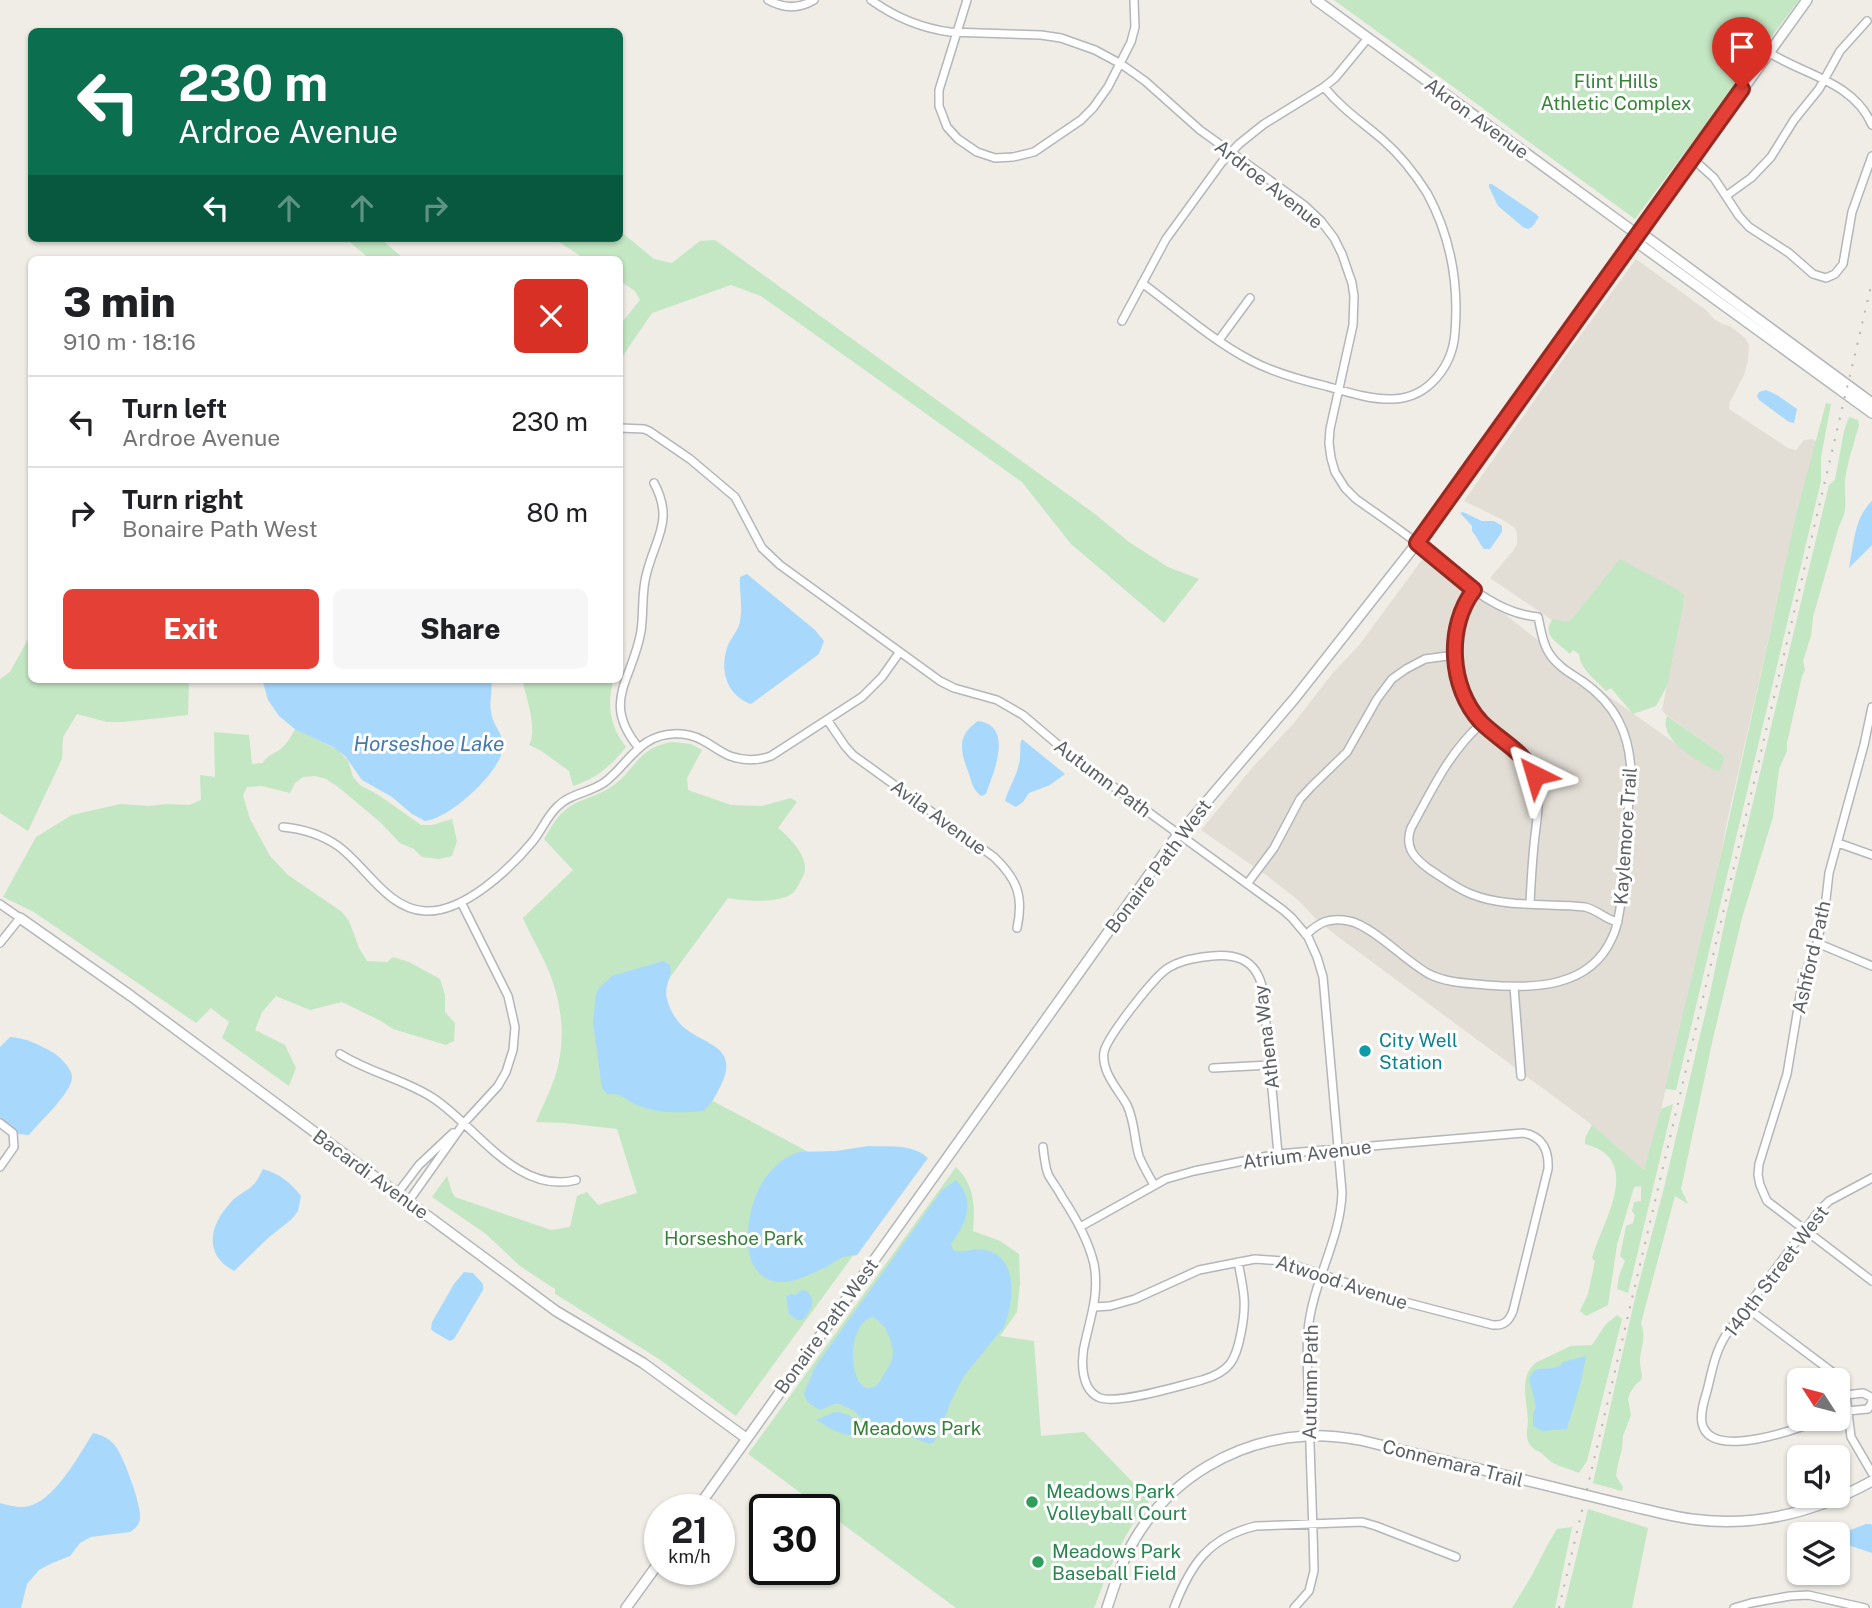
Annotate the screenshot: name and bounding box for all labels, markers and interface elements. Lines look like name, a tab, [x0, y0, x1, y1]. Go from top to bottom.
pin	[1712, 17, 1772, 89]
icon: arrive	[1723, 28, 1761, 66]
text: 230 m	[178, 54, 328, 112]
icon: left	[63, 56, 154, 147]
park label: Flint Hills Athletic Complex	[1541, 70, 1692, 114]
street label: Akron Avenue	[1421, 73, 1533, 163]
text: Ardroe Avenue	[178, 113, 398, 150]
street label: Ardroe Avenue	[1211, 135, 1327, 233]
icon: left	[197, 189, 235, 227]
icon: ahead	[270, 189, 308, 227]
icon: ahead	[343, 189, 381, 227]
icon: right	[416, 189, 454, 227]
text: 3 min	[63, 277, 176, 326]
button: close	[514, 279, 588, 353]
text: 910 m · 18:16	[63, 328, 196, 355]
text: Turn left	[122, 393, 227, 424]
icon: left	[63, 403, 101, 441]
text: 230 m	[512, 406, 588, 437]
text: Ardroe Avenue	[122, 424, 280, 451]
text: Turn right	[122, 484, 244, 515]
icon: right	[63, 494, 101, 532]
text: 80 m	[527, 497, 588, 528]
text: Bonaire Path West	[122, 515, 318, 542]
button: Exit	[63, 589, 319, 669]
button: Share	[333, 589, 588, 669]
water label: Horseshoe Lake	[354, 731, 504, 756]
street label: Autumn Path	[1050, 735, 1156, 821]
position arrow	[1498, 738, 1572, 812]
street label: Kaylemore Trail	[1609, 767, 1641, 905]
street label: Avila Avenue	[887, 775, 991, 859]
street label: Bonaire Path West	[1101, 795, 1215, 937]
street label: Ashford Path	[1787, 898, 1835, 1016]
street label: Athena Way	[1249, 984, 1283, 1090]
place label: City Well Station	[1379, 1029, 1458, 1073]
marker: City Well Station	[1357, 1043, 1373, 1059]
street label: Bacardi Avenue	[309, 1125, 433, 1223]
street label: Atrium Avenue	[1241, 1135, 1373, 1173]
street label: 140th Street West	[1719, 1201, 1833, 1341]
park label: Horseshoe Park	[664, 1227, 804, 1249]
street label: Atwood Avenue	[1273, 1250, 1411, 1314]
street label: Bonaire Path West	[770, 1254, 882, 1398]
street label: Autumn Path	[1298, 1324, 1322, 1440]
north arrow	[1787, 1368, 1850, 1432]
map controls	[1787, 1368, 1850, 1585]
park label: Meadows Park	[852, 1417, 982, 1439]
street label: Connemara Trail	[1380, 1435, 1526, 1491]
button: sound	[1787, 1445, 1850, 1508]
place label: Meadows Park Volleyball Court	[1046, 1480, 1187, 1524]
speed limit sign: 30	[749, 1494, 840, 1585]
marker: Meadows Park Volleyball Court	[1024, 1494, 1040, 1510]
text: 21	[671, 1510, 708, 1551]
button: layers	[1787, 1522, 1850, 1585]
place label: Meadows Park Baseball Field	[1052, 1540, 1181, 1584]
text: km/h	[668, 1546, 711, 1567]
marker: Meadows Park Baseball Field	[1030, 1554, 1046, 1570]

